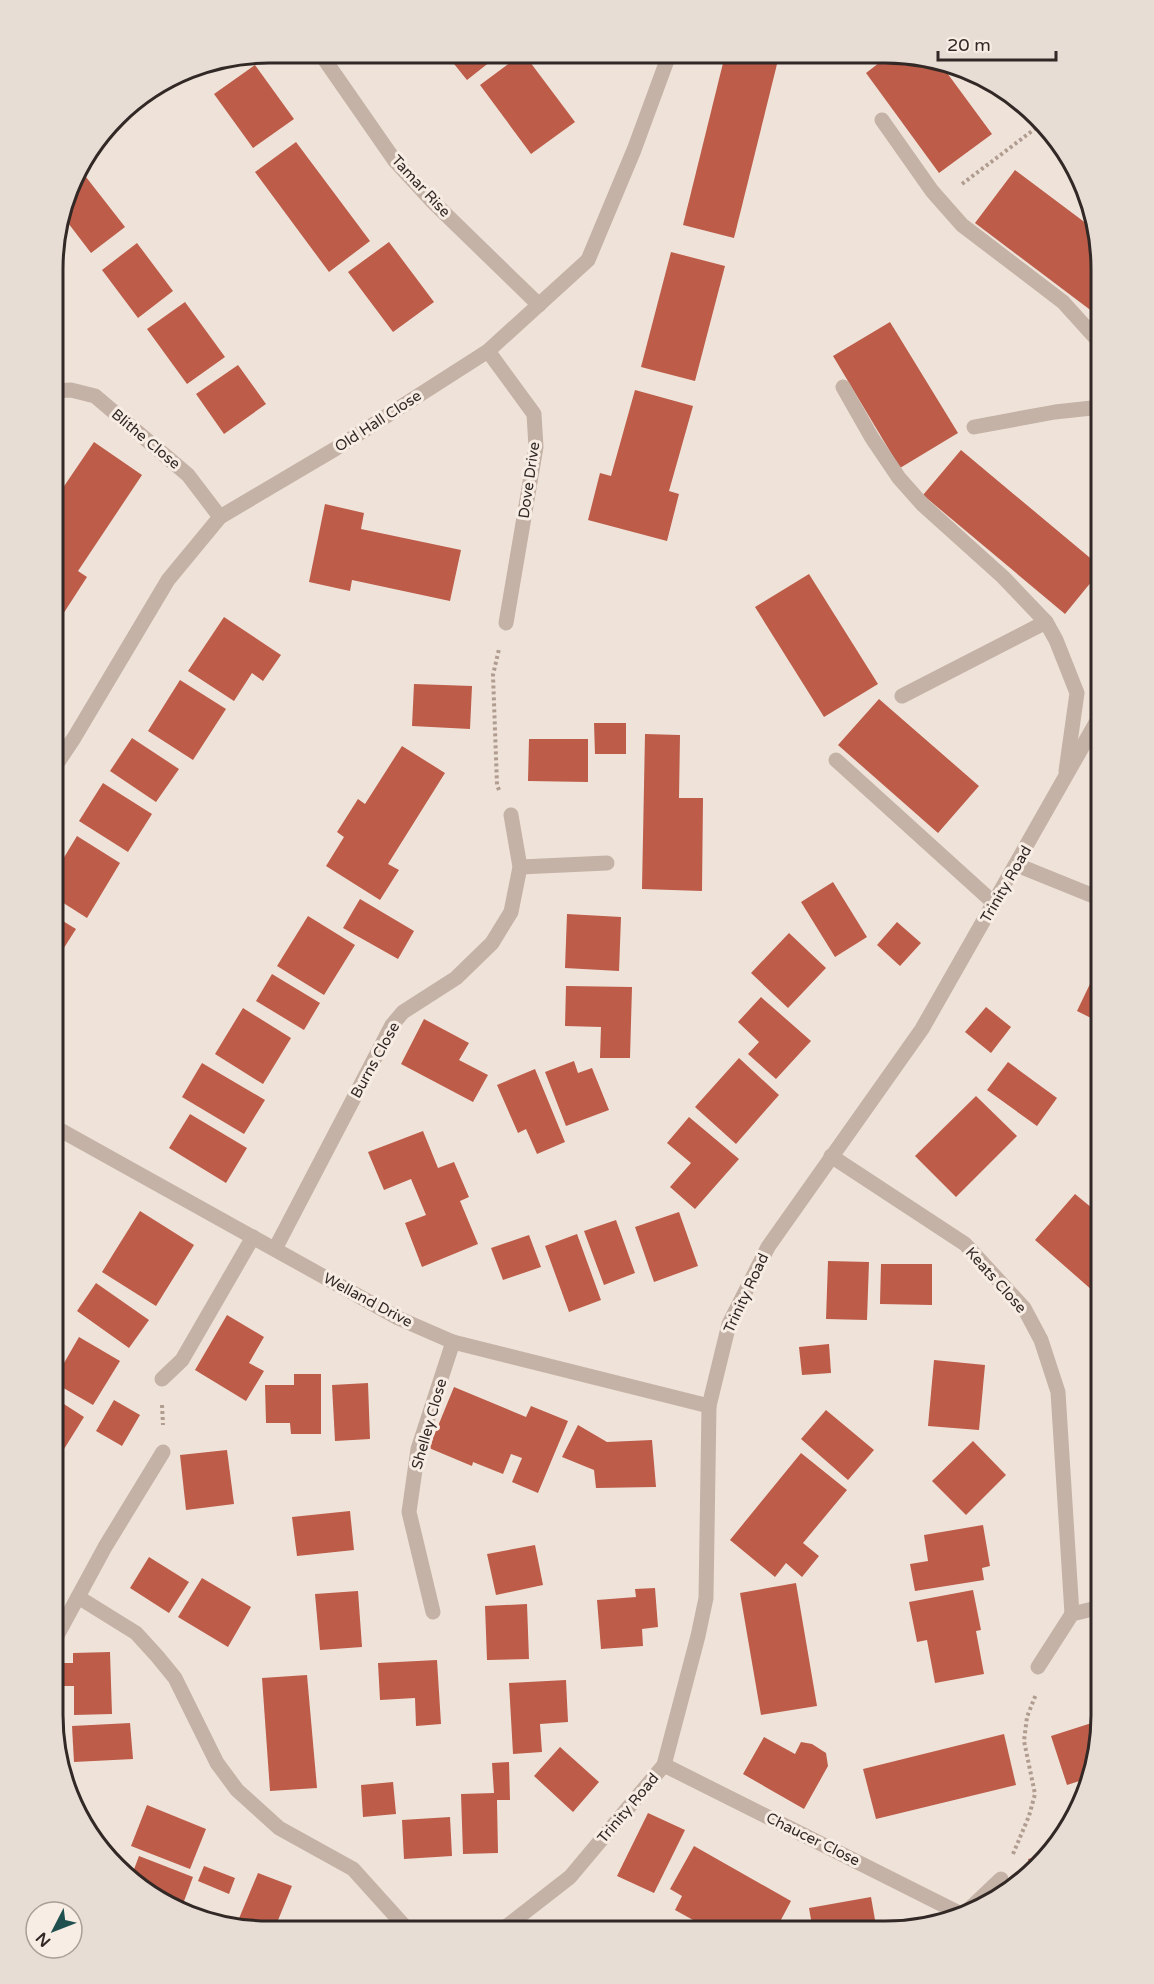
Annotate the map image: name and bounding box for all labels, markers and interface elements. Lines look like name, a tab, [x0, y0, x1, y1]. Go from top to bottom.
scale bar	[938, 24, 1056, 62]
text: 20 m	[947, 34, 991, 56]
street label: Tamar Rise	[388, 151, 454, 221]
street label: Old Hall Close	[331, 386, 425, 456]
street label: Blithe Close	[108, 405, 184, 473]
street label: Dove Drive	[515, 441, 543, 519]
street label: Trinity Road	[977, 842, 1035, 926]
street label: Burns Close	[347, 1019, 403, 1101]
street label: Keats Close	[962, 1243, 1030, 1317]
street label: Trinity Road	[720, 1250, 772, 1336]
street label: Welland Drive	[320, 1269, 416, 1331]
street label: Shelley Close	[407, 1377, 451, 1471]
street label: Trinity Road	[593, 1769, 663, 1847]
street label: Chaucer Close	[763, 1809, 863, 1869]
north arrow	[24, 1900, 84, 1960]
text: N	[32, 1928, 55, 1951]

